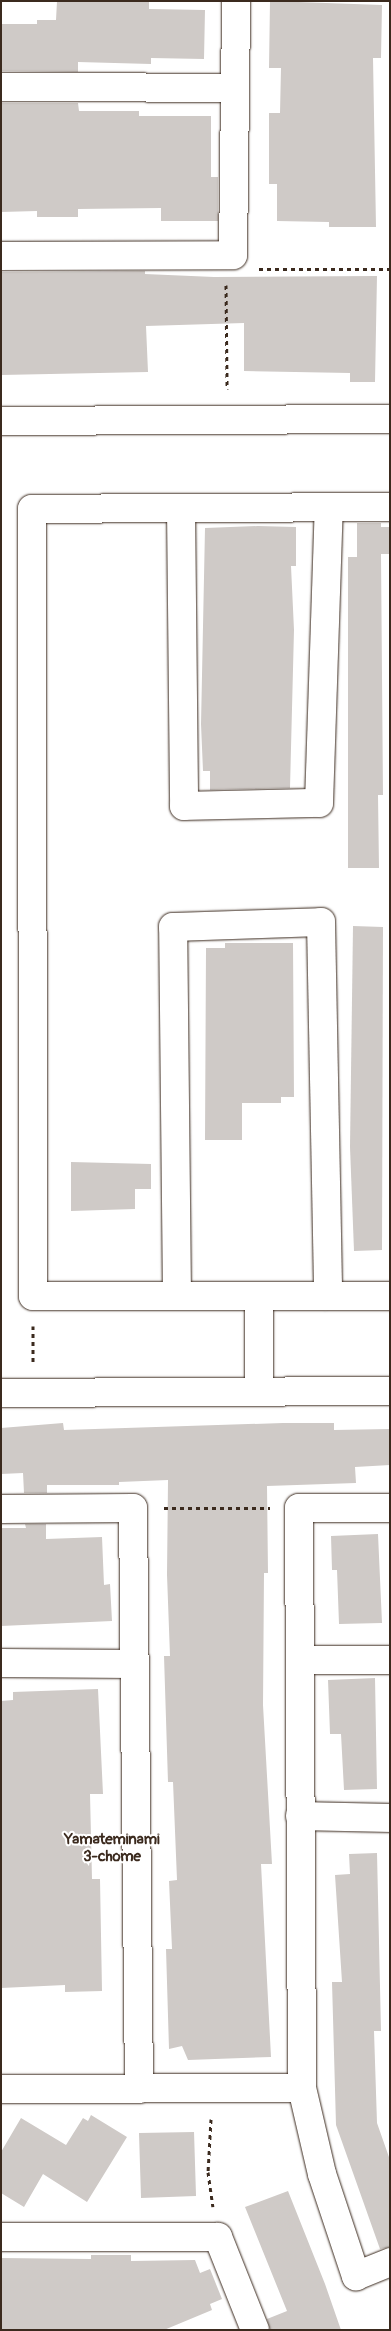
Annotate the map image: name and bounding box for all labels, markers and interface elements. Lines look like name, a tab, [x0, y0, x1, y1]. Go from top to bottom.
district label: Yamateminami 3-chome	[64, 1830, 160, 1865]

